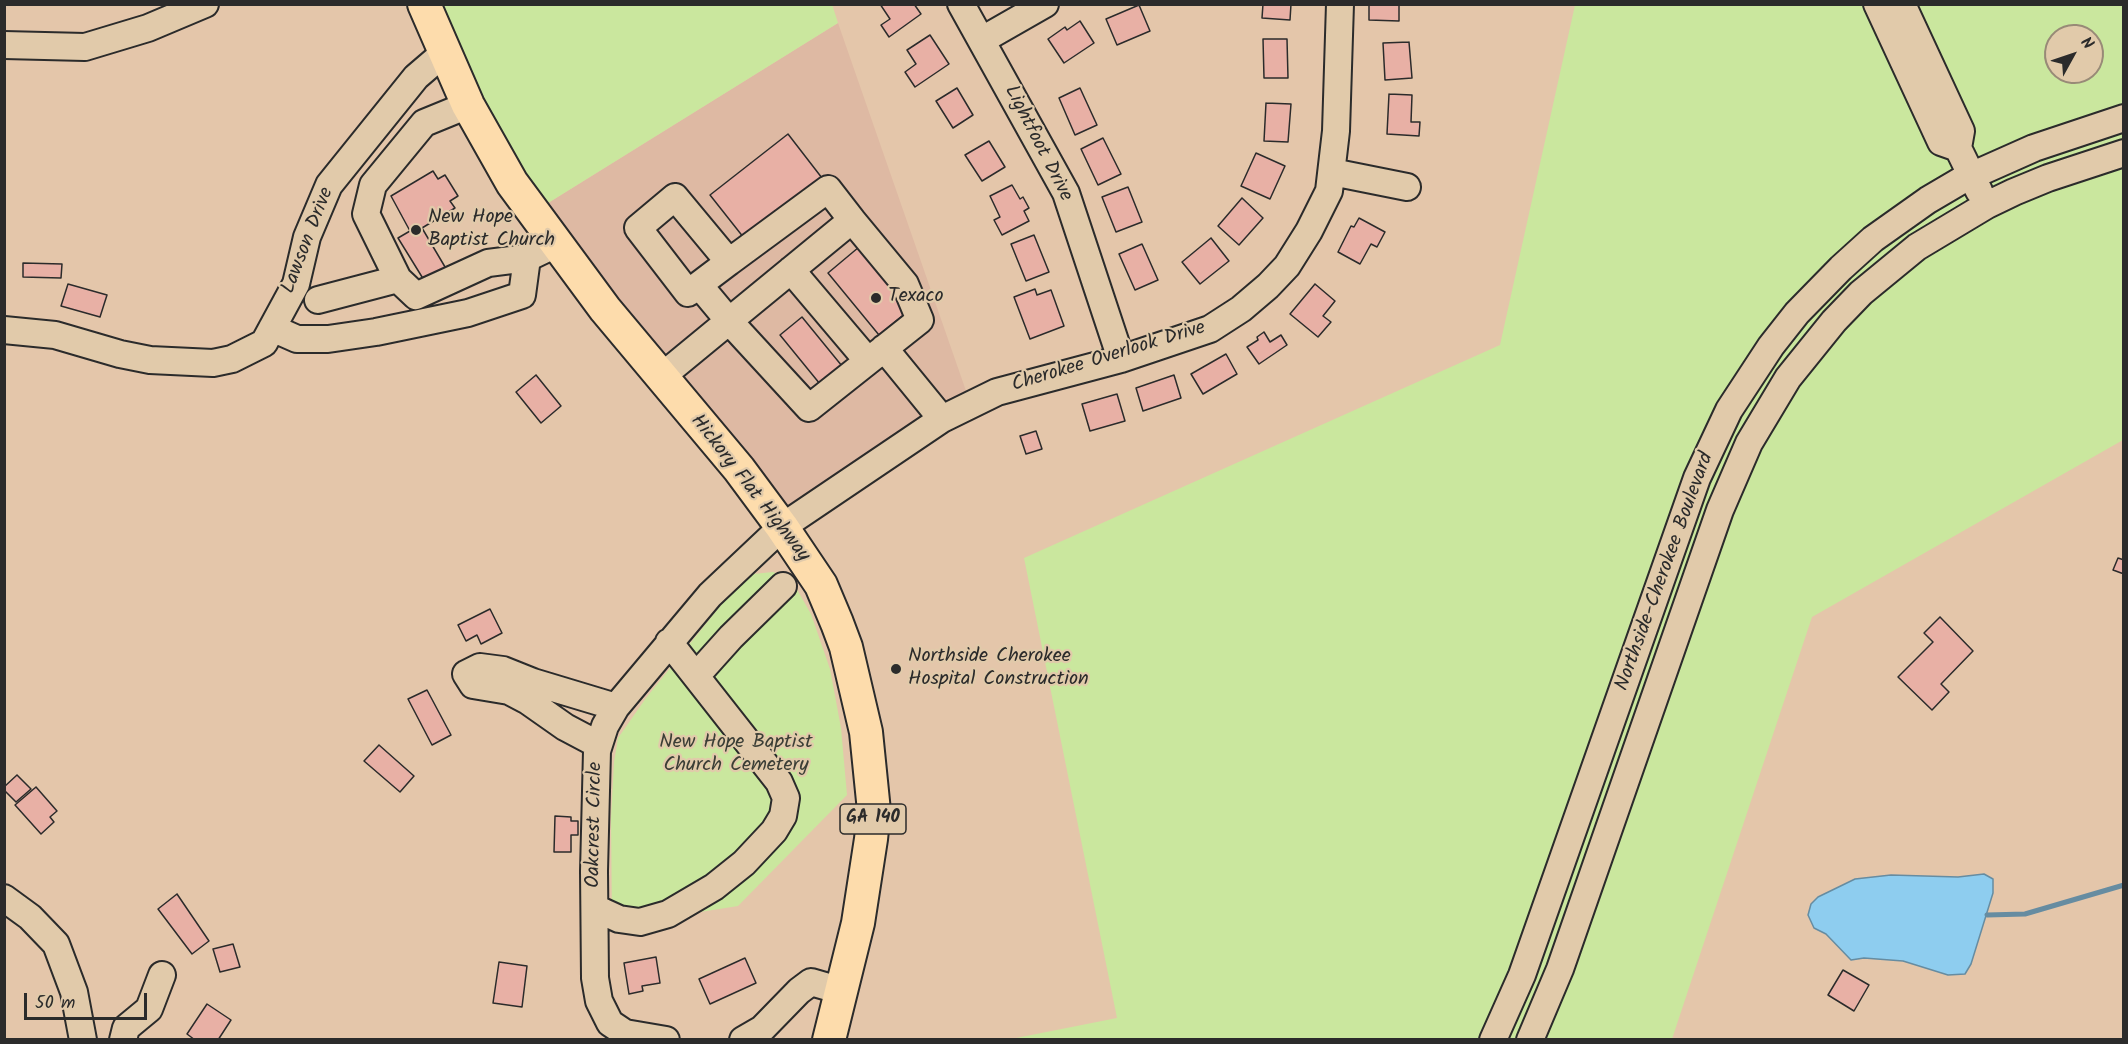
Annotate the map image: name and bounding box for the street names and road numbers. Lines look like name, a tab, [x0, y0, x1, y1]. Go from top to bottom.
street label: Lightfoot Drive	[998, 82, 1076, 206]
street label: Lawson Drive	[278, 185, 340, 297]
street label: Cherokee Overlook Drive	[1009, 317, 1209, 399]
street label: Hickory Flat Highway	[684, 410, 814, 568]
street label: Northside-Cherokee Boulevard	[1612, 450, 1720, 694]
street label: Oakcrest Circle	[583, 762, 609, 888]
road number: GA 140	[840, 804, 906, 834]

